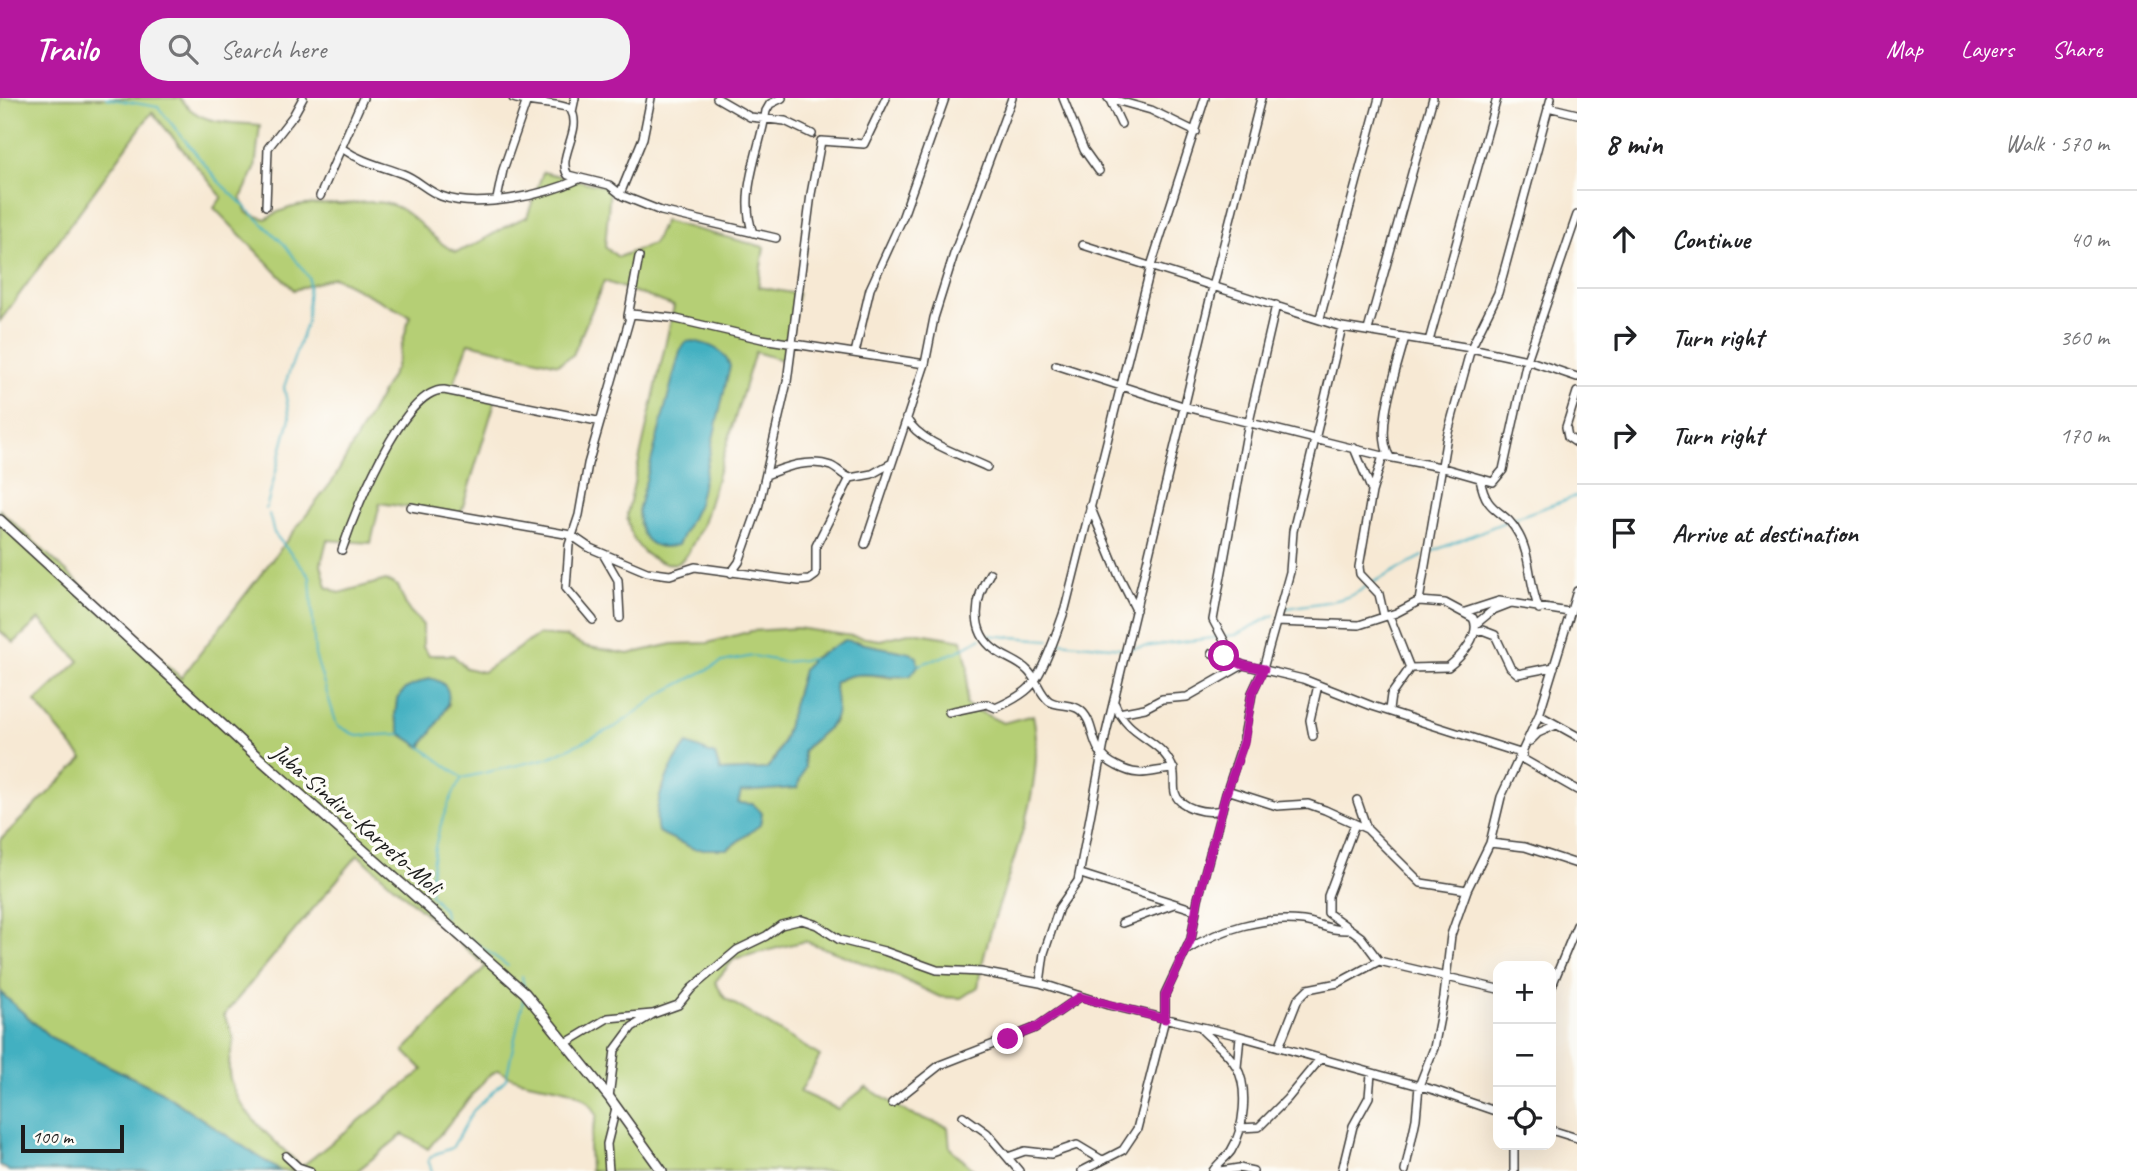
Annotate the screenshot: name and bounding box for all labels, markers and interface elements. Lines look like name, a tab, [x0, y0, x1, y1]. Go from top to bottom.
search box	[140, 18, 630, 81]
text: Trailo	[35, 28, 98, 70]
icon: search	[164, 30, 202, 68]
text: Search here	[220, 33, 326, 66]
text: Map	[1886, 34, 1923, 64]
text: Layers	[1961, 34, 2014, 64]
text: Share	[2052, 34, 2102, 64]
text: 8 min	[1605, 125, 1662, 163]
text: Walk · 570 m	[2005, 129, 2109, 158]
icon: ahead	[1605, 220, 1643, 258]
text: Continue	[1672, 223, 1750, 256]
text: 40 m	[2070, 225, 2109, 254]
icon: right	[1605, 318, 1643, 356]
text: Turn right	[1672, 321, 1763, 354]
text: 360 m	[2060, 323, 2109, 352]
icon: right	[1605, 416, 1643, 454]
text: Turn right	[1672, 419, 1763, 452]
text: 170 m	[2060, 421, 2109, 450]
icon: arrive	[1605, 514, 1643, 552]
text: Arrive at destination	[1672, 517, 1858, 550]
route start	[1208, 640, 1239, 671]
street label: Juba-Sindiru-Karpeto-Moli	[265, 736, 450, 903]
map controls	[1493, 961, 1556, 1150]
button: +	[1493, 961, 1556, 1024]
route end	[992, 1023, 1023, 1054]
button: −	[1493, 1024, 1556, 1087]
button: locate	[1493, 1087, 1556, 1150]
scale bar	[21, 1122, 124, 1154]
text: 100 m	[32, 1125, 73, 1149]

